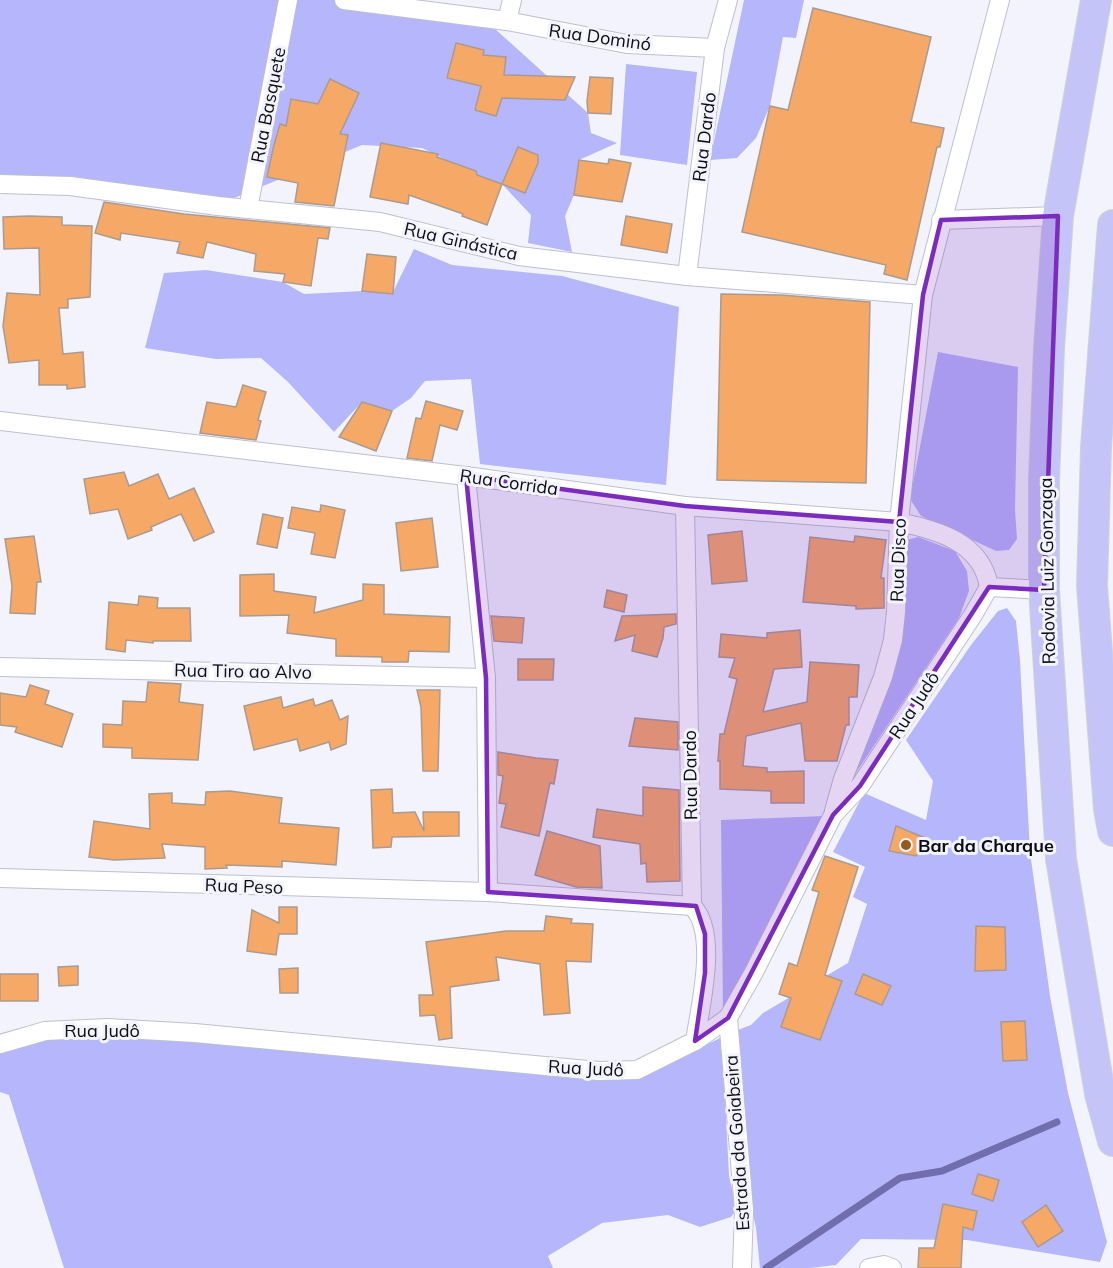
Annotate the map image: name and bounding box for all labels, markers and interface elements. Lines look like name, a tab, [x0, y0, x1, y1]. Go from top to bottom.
street label: Rua Dominó	[547, 18, 653, 56]
street label: Rua Basquete	[246, 45, 290, 165]
street label: Rua Dardo	[687, 91, 721, 183]
street label: Rua Ginástica	[402, 217, 520, 265]
street label: Rua Corrida	[458, 464, 560, 500]
street label: Rodovia Luiz Gonzaga	[1034, 477, 1060, 665]
street label: Rua Disco	[885, 518, 911, 602]
street label: Rua Tiro ao Alvo	[174, 658, 312, 684]
street label: Rua Judô	[884, 667, 944, 743]
street label: Rua Dardo	[678, 730, 702, 820]
place label: Bar da Charque	[918, 834, 1054, 857]
marker: Bar da Charque	[899, 838, 913, 852]
street label: Rua Peso	[204, 873, 284, 899]
street label: Rua Judô	[64, 1019, 140, 1042]
street label: Estrada da Goiabeira	[719, 1054, 755, 1232]
street label: Rua Judô	[548, 1055, 624, 1081]

